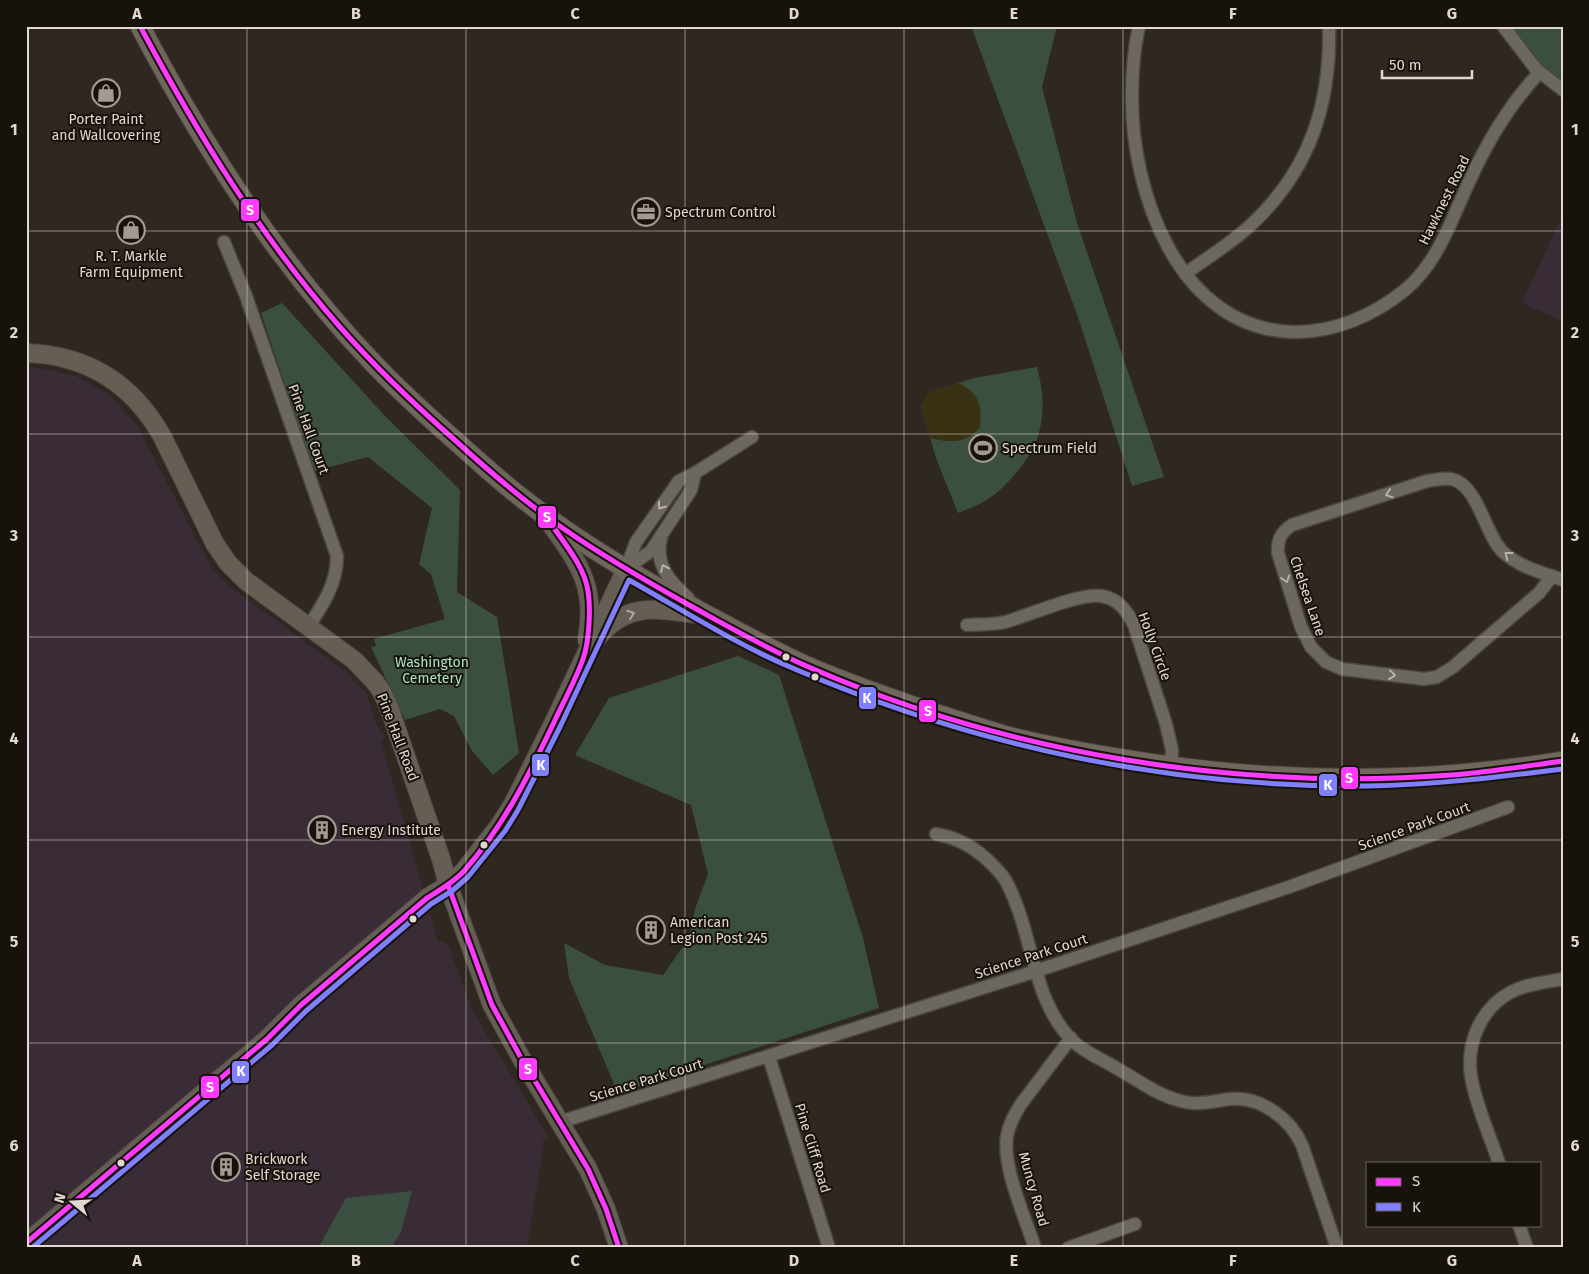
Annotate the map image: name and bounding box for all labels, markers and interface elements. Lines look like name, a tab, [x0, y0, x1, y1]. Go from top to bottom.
text: A	[131, 4, 142, 23]
text: B	[351, 4, 361, 23]
text: C	[570, 4, 580, 23]
text: D	[789, 4, 799, 23]
text: E	[1010, 4, 1018, 23]
text: F	[1229, 4, 1237, 23]
text: G	[1447, 4, 1457, 23]
scale bar	[1382, 48, 1472, 80]
text: 50 m	[1389, 56, 1422, 74]
shop icon: Porter Paint and Wallcovering	[91, 78, 121, 108]
place label: Porter Paint and Wallcovering	[52, 111, 161, 144]
text: 1	[10, 120, 18, 139]
text: 1	[1571, 120, 1579, 139]
street label: Hawknest Road	[1415, 153, 1474, 248]
office icon: Spectrum Control	[631, 197, 661, 227]
line badge: S	[240, 198, 260, 222]
text: S	[246, 202, 254, 219]
place label: Spectrum Control	[665, 204, 776, 221]
shop icon: R. T. Markle Farm Equipment	[116, 215, 146, 245]
place label: R. T. Markle Farm Equipment	[79, 248, 184, 281]
text: 2	[10, 323, 18, 342]
text: 2	[1571, 323, 1579, 342]
street label: Pine Hall Court	[284, 382, 333, 478]
sports icon: Spectrum Field	[968, 433, 998, 463]
place label: Spectrum Field	[1002, 440, 1097, 457]
one-way arrow	[1385, 488, 1393, 498]
one-way arrow	[658, 500, 667, 510]
line badge: S	[537, 505, 557, 529]
text: S	[543, 509, 551, 526]
text: 3	[9, 526, 18, 545]
text: 3	[1570, 526, 1579, 545]
one-way arrow	[1505, 553, 1514, 561]
street label: Chelsea Lane	[1286, 554, 1329, 638]
one-way arrow	[660, 564, 670, 573]
one-way arrow	[1280, 574, 1290, 582]
one-way arrow	[627, 610, 635, 620]
street label: Holly Circle	[1134, 610, 1175, 683]
unlabelled marker	[781, 652, 791, 662]
park label: Washington Cemetery	[395, 654, 469, 687]
one-way arrow	[1388, 669, 1396, 680]
unlabelled marker	[810, 672, 820, 682]
line badge: K	[858, 686, 877, 710]
text: K	[863, 690, 873, 707]
street label: Pine Hall Road	[373, 691, 422, 784]
line badge: S	[918, 699, 937, 723]
text: S	[924, 703, 932, 720]
text: 4	[9, 729, 19, 748]
text: 4	[1570, 729, 1580, 748]
line badge: K	[531, 753, 550, 777]
text: K	[537, 757, 547, 774]
line badge: S	[1340, 766, 1359, 790]
text: S	[1345, 770, 1353, 787]
line badge: K	[1318, 773, 1338, 797]
text: K	[1324, 777, 1334, 794]
street label: Science Park Court	[1356, 798, 1473, 855]
building icon: Energy Institute	[307, 815, 337, 845]
place label: Energy Institute	[341, 822, 441, 839]
unlabelled marker	[479, 840, 489, 850]
unlabelled marker	[408, 914, 418, 924]
place label: American Legion Post 245	[670, 914, 768, 947]
building icon: American Legion Post 245	[636, 915, 666, 945]
street label: Science Park Court	[973, 930, 1091, 983]
text: 5	[10, 932, 19, 951]
text: 5	[1571, 932, 1580, 951]
street label: Science Park Court	[587, 1055, 706, 1106]
line badge: S	[518, 1057, 538, 1081]
line badge: K	[231, 1060, 250, 1084]
text: S	[524, 1061, 532, 1078]
text: K	[237, 1063, 247, 1080]
line badge: S	[200, 1075, 220, 1099]
text: S	[206, 1079, 214, 1096]
street label: Pine Cliff Road	[791, 1101, 834, 1195]
text: 6	[9, 1136, 19, 1155]
text: 6	[1570, 1136, 1580, 1155]
street label: Muncy Road	[1015, 1150, 1052, 1228]
place label: Brickwork Self Storage	[245, 1151, 321, 1184]
building icon: Brickwork Self Storage	[211, 1152, 241, 1182]
unlabelled marker	[116, 1158, 126, 1168]
legend	[1366, 1162, 1542, 1226]
text: S	[1412, 1172, 1420, 1190]
north arrow	[48, 1176, 98, 1226]
text: N	[51, 1191, 70, 1205]
text: K	[1412, 1198, 1421, 1216]
text: A	[131, 1251, 142, 1270]
text: B	[351, 1251, 361, 1270]
text: C	[570, 1251, 580, 1270]
text: D	[789, 1251, 799, 1270]
text: E	[1010, 1251, 1018, 1270]
text: F	[1229, 1251, 1237, 1270]
text: G	[1447, 1251, 1457, 1270]

